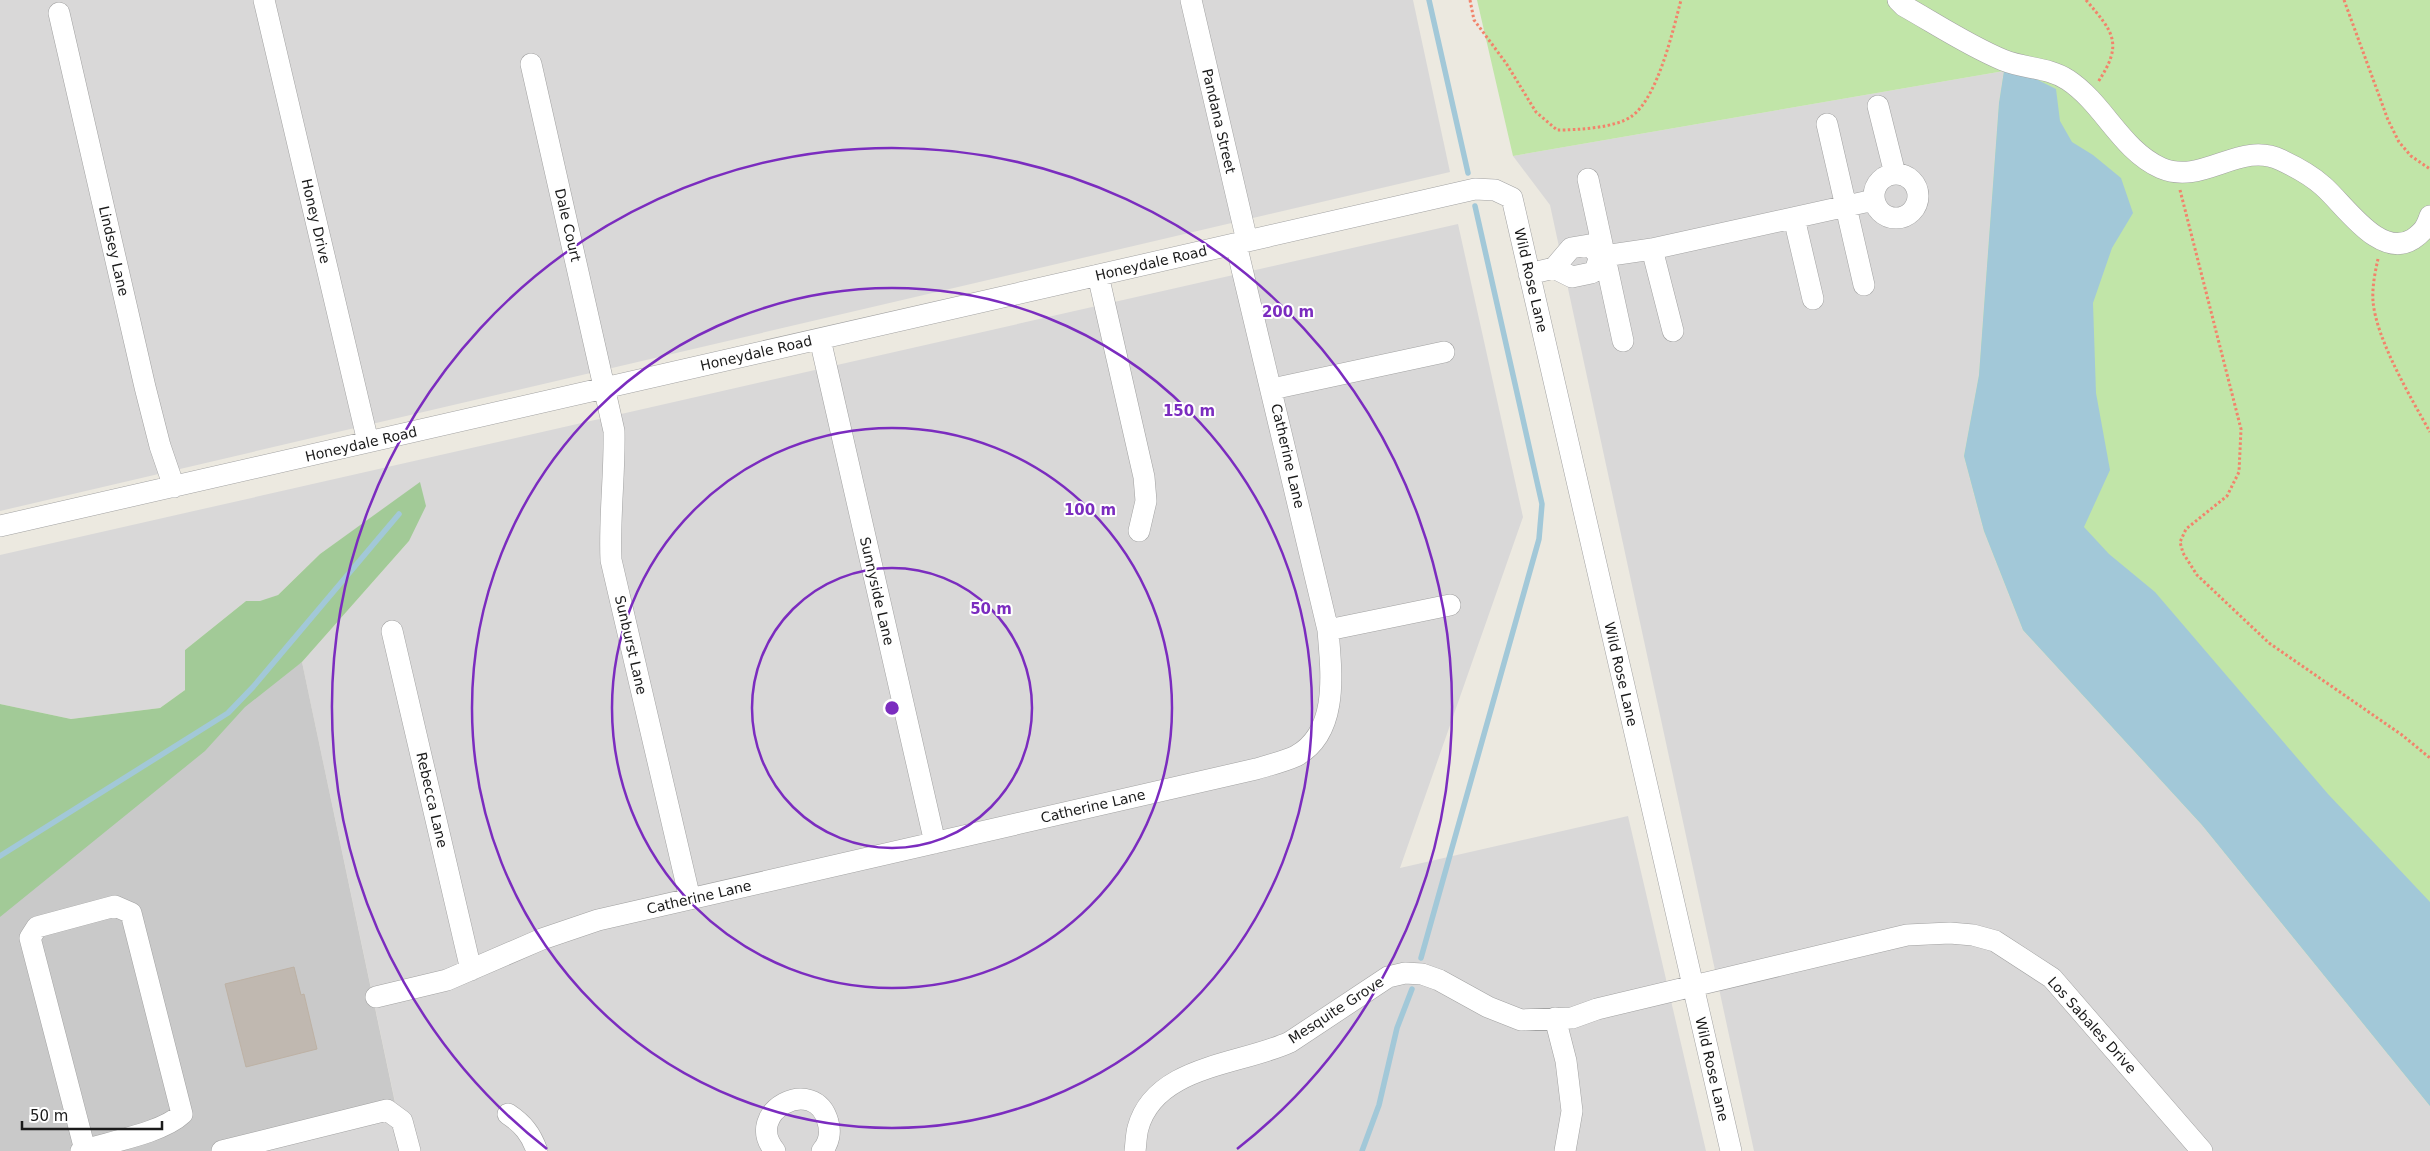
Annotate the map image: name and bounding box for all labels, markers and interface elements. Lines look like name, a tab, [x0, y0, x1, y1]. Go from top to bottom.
street label: Pandana Street	[1199, 67, 1239, 176]
street label: Honey Drive	[298, 177, 334, 265]
street label: Dale Court	[552, 187, 584, 264]
street label: Lindsey Lane	[96, 204, 132, 298]
street label: Wild Rose Lane	[1511, 226, 1551, 334]
street label: Honeydale Road	[1093, 242, 1209, 284]
text: 200 m	[1262, 303, 1314, 321]
street label: Honeydale Road	[698, 332, 814, 374]
text: 150 m	[1163, 402, 1215, 420]
street label: Catherine Lane	[1268, 402, 1308, 510]
street label: Honeydale Road	[303, 423, 419, 465]
text: 100 m	[1064, 501, 1116, 519]
street label: Sunnyside Lane	[857, 535, 897, 647]
street label: Sunburst Lane	[612, 594, 650, 696]
text: 50 m	[970, 600, 1012, 618]
street label: Wild Rose Lane	[1601, 620, 1641, 728]
centre of rings	[883, 699, 901, 717]
street label: Rebecca Lane	[413, 751, 451, 849]
street label: Catherine Lane	[1039, 786, 1147, 826]
street label: Catherine Lane	[645, 877, 753, 917]
street label: Mesquite Grove	[1286, 973, 1386, 1047]
street label: Los Sabales Drive	[2044, 973, 2140, 1077]
street label: Wild Rose Lane	[1692, 1015, 1732, 1123]
scale bar	[22, 1098, 162, 1130]
text: 50 m	[30, 1107, 68, 1125]

